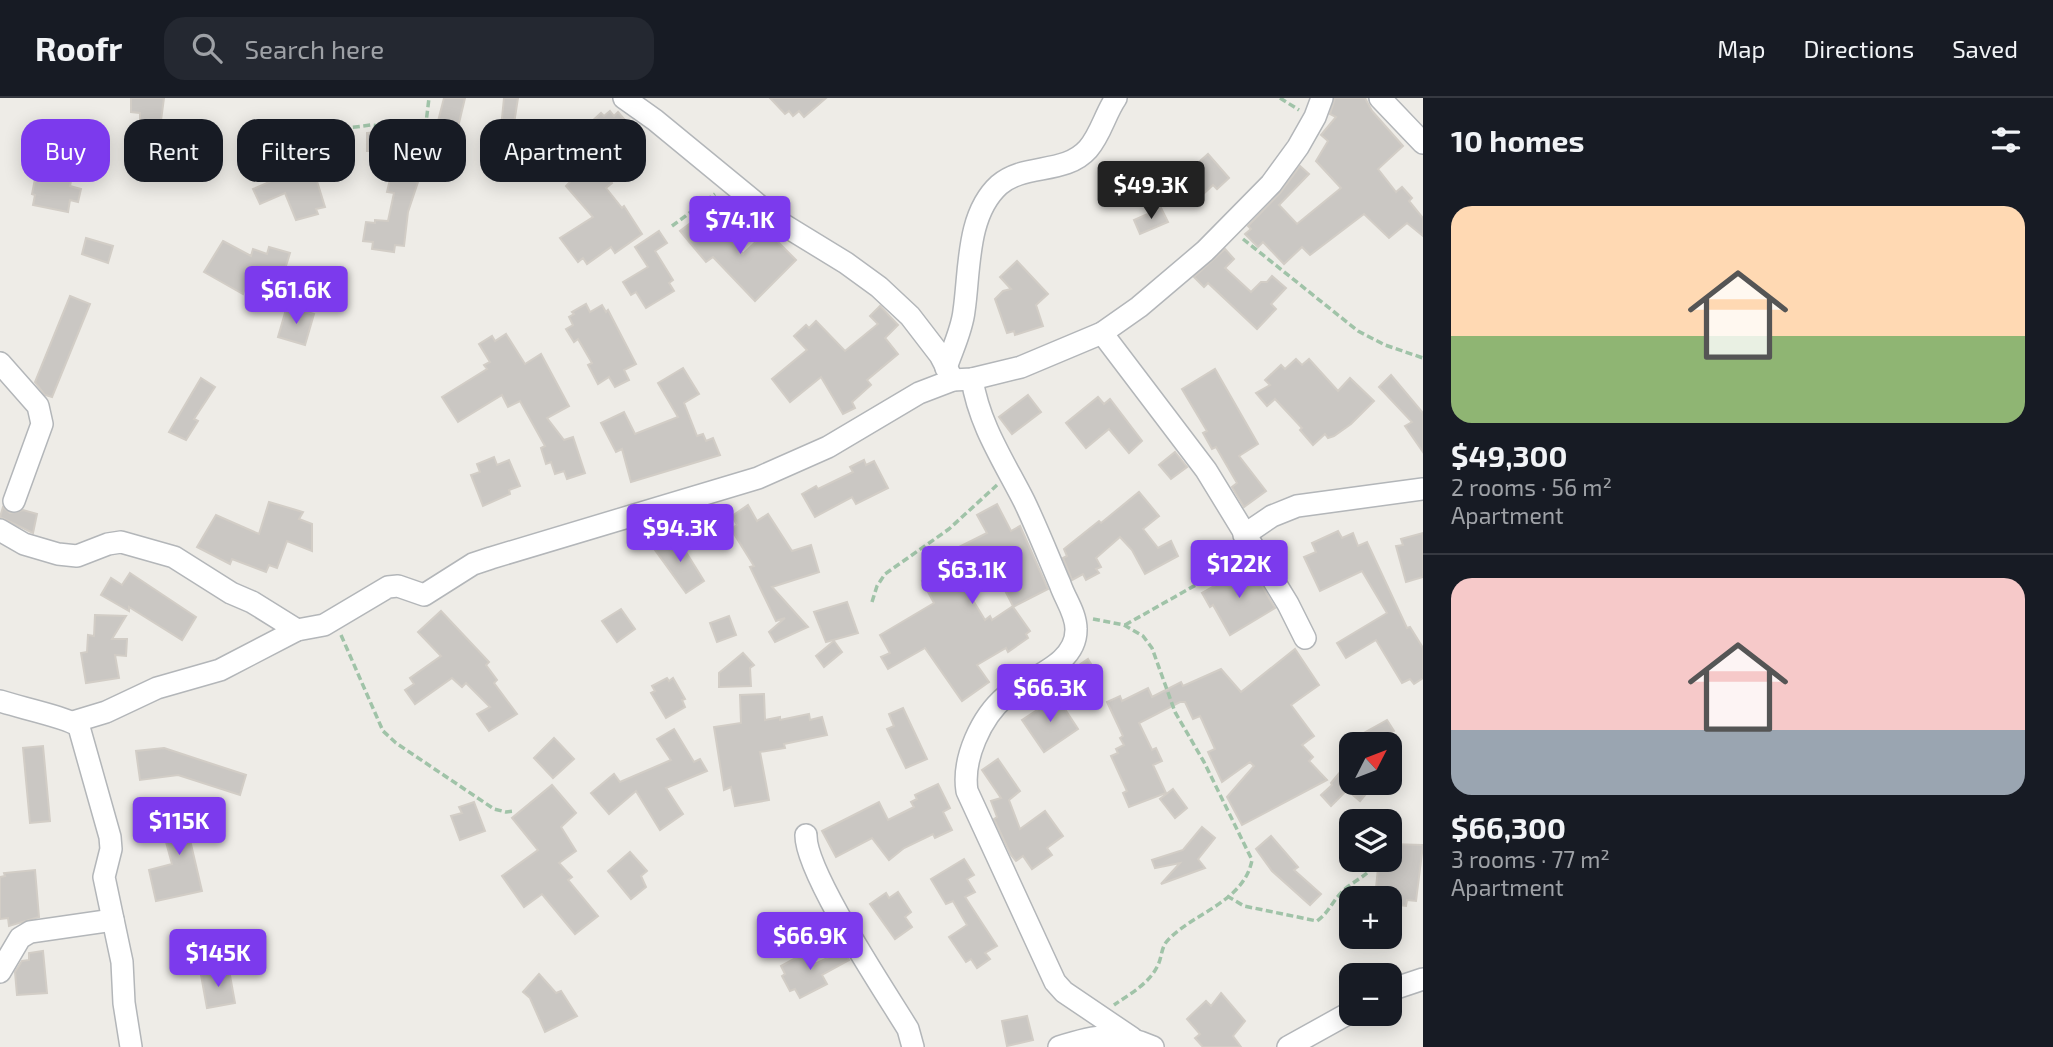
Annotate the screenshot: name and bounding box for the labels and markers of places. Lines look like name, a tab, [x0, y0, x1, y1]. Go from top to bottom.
pin: $49.3K	[1094, 162, 1208, 221]
pin: $74.1K	[683, 197, 797, 256]
pin: $61.6K	[239, 266, 353, 326]
pin: $94.3K	[623, 504, 737, 564]
pin: $122K	[1190, 540, 1288, 600]
pin: $63.1K	[915, 546, 1029, 606]
pin: $66.3K	[993, 664, 1107, 724]
pin: $115K	[130, 798, 228, 857]
pin: $66.9K	[753, 912, 867, 972]
pin: $145K	[169, 930, 267, 989]

